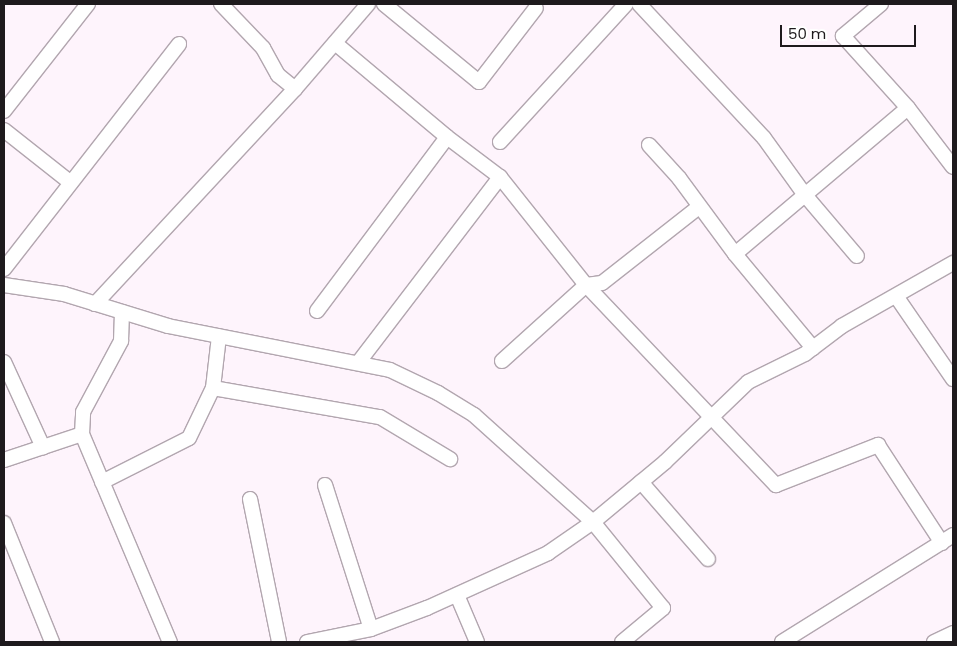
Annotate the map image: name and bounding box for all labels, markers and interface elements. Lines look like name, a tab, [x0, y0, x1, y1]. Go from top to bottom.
scale bar	[782, 15, 918, 47]
text: 50 m	[788, 23, 826, 44]

